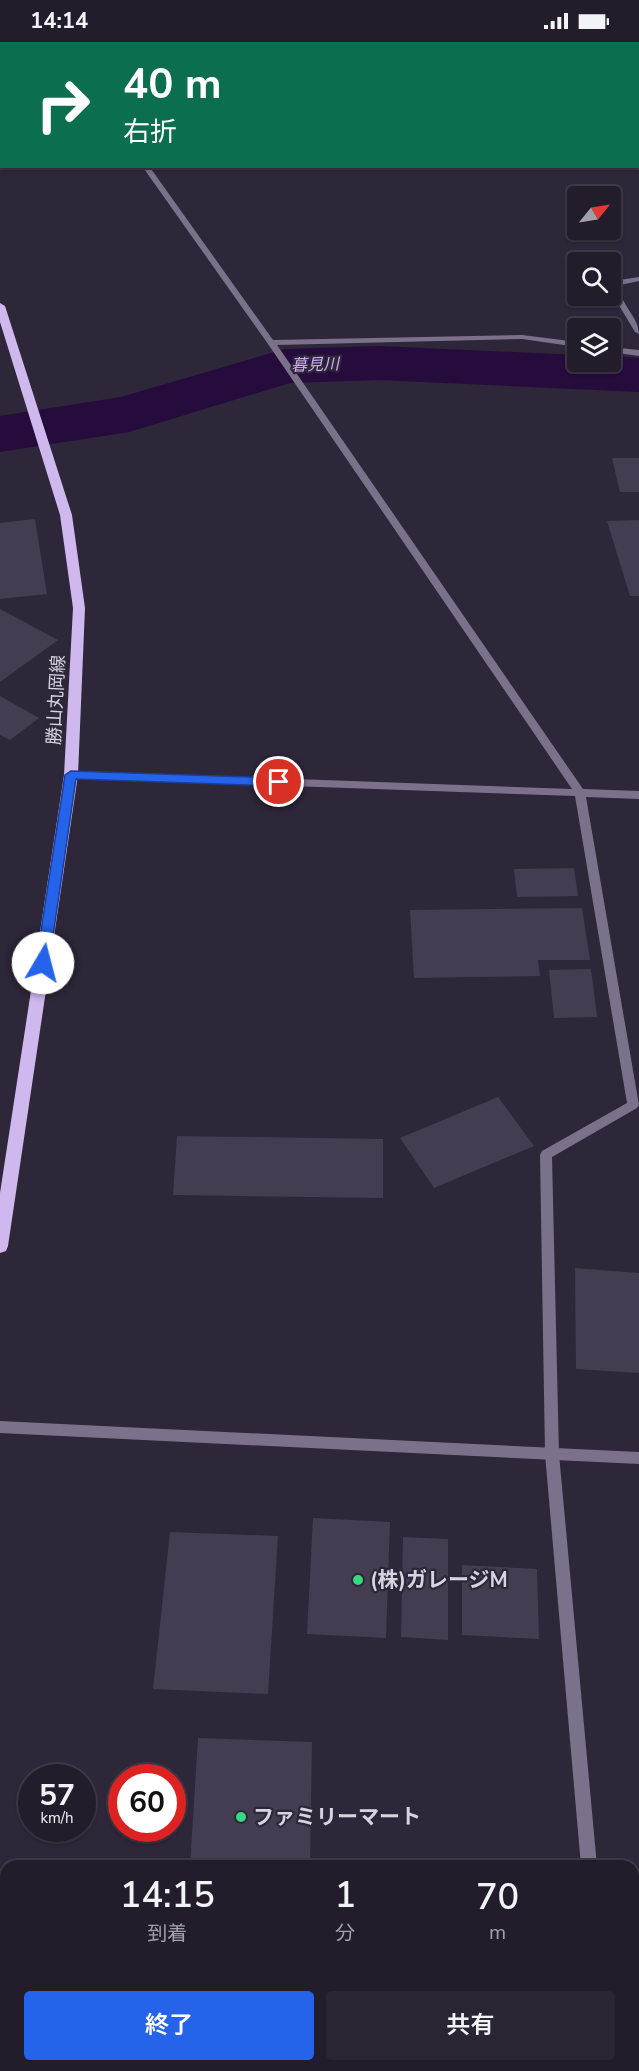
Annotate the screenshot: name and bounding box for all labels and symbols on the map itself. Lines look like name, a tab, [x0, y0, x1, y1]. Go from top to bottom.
north arrow	[567, 186, 621, 240]
water label: 暮見川	[291, 353, 341, 377]
street label: 勝山丸岡線	[42, 654, 70, 746]
pin	[253, 756, 304, 807]
position arrow	[11, 931, 75, 995]
place label: (株)ガレージM	[370, 1566, 508, 1594]
marker: (株)ガレージM	[351, 1573, 365, 1587]
speed limit sign: 60	[108, 1764, 186, 1842]
place label: ファミリーマート	[253, 1803, 421, 1831]
marker: ファミリーマート	[234, 1810, 248, 1824]

